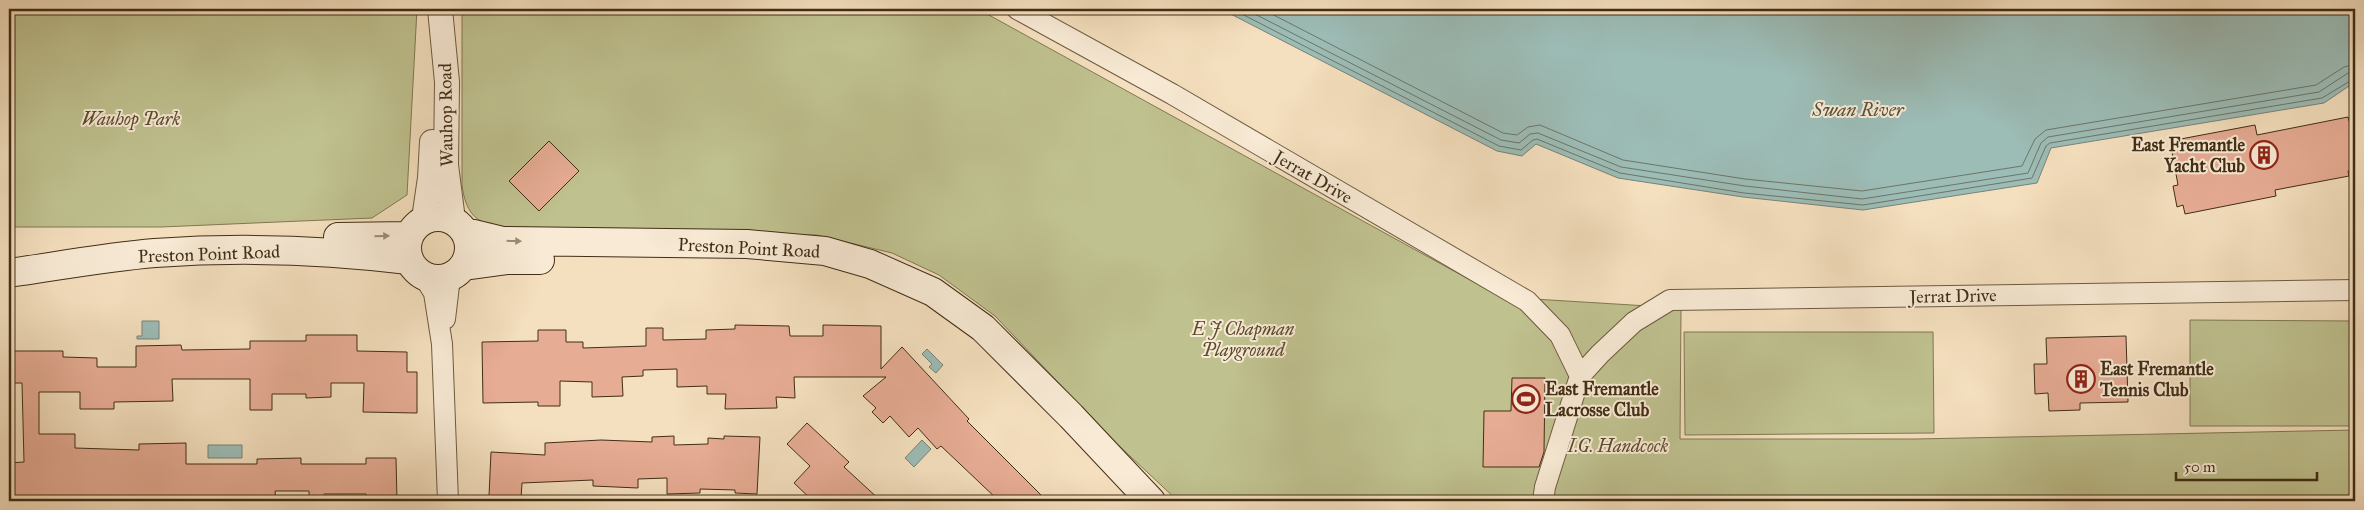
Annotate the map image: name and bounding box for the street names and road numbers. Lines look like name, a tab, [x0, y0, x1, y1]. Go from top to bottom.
street label: Wauhop Road	[434, 63, 458, 167]
street label: Jerrat Drive	[1267, 145, 1356, 209]
street label: Preston Point Road	[677, 233, 821, 263]
street label: Preston Point Road	[137, 241, 281, 267]
street label: Jerrat Drive	[1907, 284, 1997, 309]

